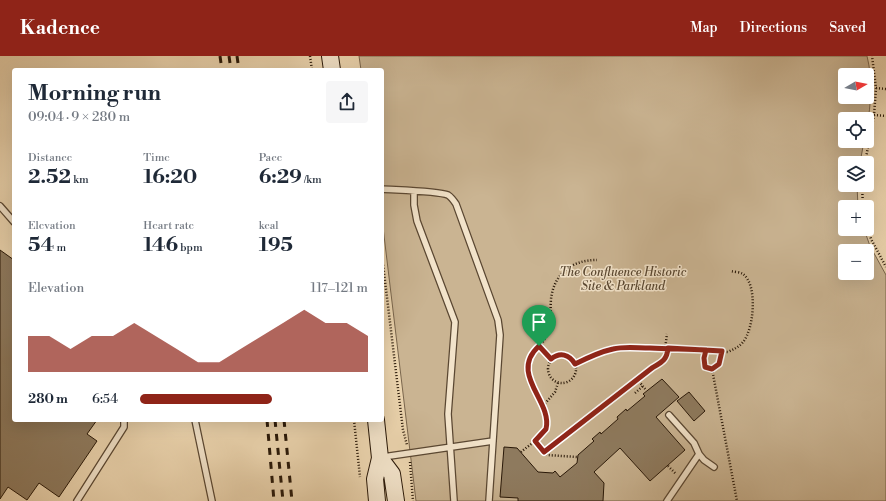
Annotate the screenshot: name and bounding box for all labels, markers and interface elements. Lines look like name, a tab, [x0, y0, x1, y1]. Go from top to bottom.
text: Kadence	[20, 16, 100, 40]
text: Map	[690, 19, 718, 37]
text: Directions	[740, 19, 807, 37]
text: Saved	[829, 19, 866, 37]
north arrow	[838, 68, 874, 104]
map controls	[838, 68, 874, 280]
text: Morning run	[28, 80, 161, 107]
button: share	[326, 81, 368, 123]
text: 09:04 · 9 × 280 m	[28, 109, 130, 125]
button: locate	[838, 112, 874, 148]
text: Distance	[28, 151, 72, 165]
text: Time	[143, 151, 170, 165]
text: Pace	[259, 151, 282, 165]
button: layers	[838, 156, 874, 192]
text: 2.52	[28, 165, 71, 190]
text: 16:20	[143, 165, 197, 190]
text: 6:29	[259, 165, 302, 190]
text: km	[71, 173, 89, 187]
text: /km	[302, 173, 322, 187]
button: +	[838, 200, 874, 236]
text: Elevation	[28, 219, 76, 233]
text: Heart rate	[143, 219, 194, 233]
text: kcal	[259, 219, 279, 233]
text: 54	[28, 233, 54, 258]
text: 146	[143, 233, 178, 258]
text: 195	[259, 233, 293, 258]
text: m	[54, 241, 66, 255]
text: bpm	[178, 241, 203, 255]
button: −	[838, 244, 874, 280]
park label: The Confluence Historic Site & Parkland	[560, 265, 687, 294]
text: Elevation	[28, 280, 84, 296]
text: 117–121 m	[310, 280, 368, 296]
pin	[522, 305, 556, 346]
icon: arrive	[528, 311, 550, 333]
text: 280 m	[28, 391, 68, 407]
text: 6:54	[92, 391, 118, 407]

